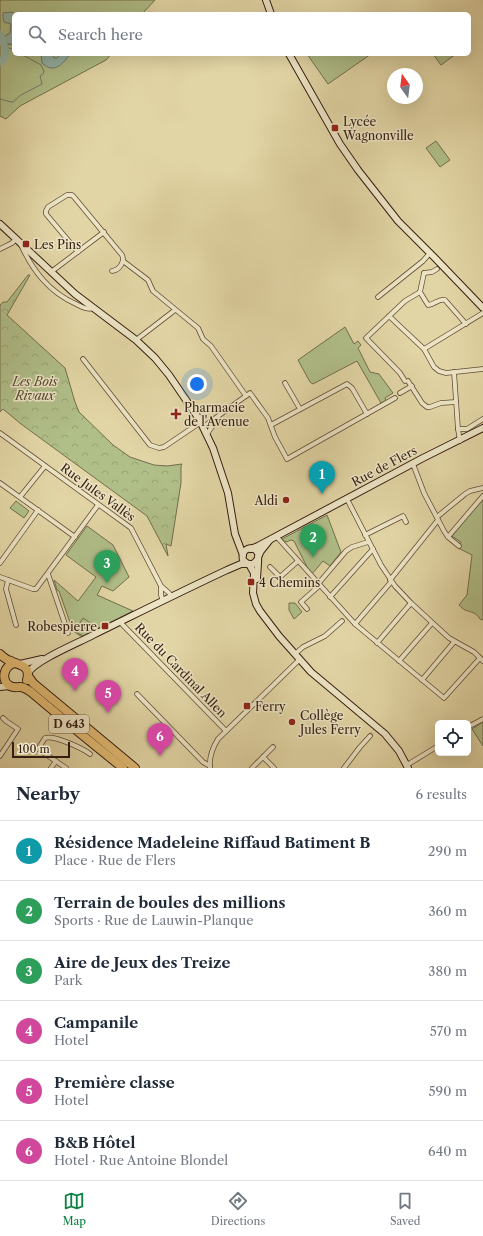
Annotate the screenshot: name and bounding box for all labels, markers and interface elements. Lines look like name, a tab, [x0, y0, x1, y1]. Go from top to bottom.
search box	[12, 12, 471, 56]
icon: search	[26, 23, 48, 45]
text: Search here	[58, 25, 143, 44]
north arrow	[387, 68, 423, 104]
place label: Lycée Wagnonville	[342, 114, 414, 143]
marker: Lycée Wagnonville	[330, 123, 340, 133]
place label: Les Pins	[34, 237, 81, 252]
marker: Les Pins	[21, 239, 31, 249]
park label: Les Bois Rivaux	[11, 374, 59, 403]
your location	[187, 374, 207, 394]
place label: Pharmacie de l'Avenue	[184, 400, 250, 429]
marker: Pharmacie de l'Avenue	[171, 409, 181, 419]
street label: Rue de Flers	[349, 443, 419, 489]
street label: Rue Jules Vallès	[58, 460, 138, 524]
pin: 1	[309, 461, 335, 494]
place label: Aldi	[254, 493, 278, 508]
marker: Aldi	[281, 495, 291, 505]
pin: 2	[300, 524, 326, 557]
pin: 3	[94, 550, 120, 583]
place label: 4 Chemins	[259, 575, 320, 590]
marker: 4 Chemins	[246, 577, 256, 587]
place label: Robespierre	[27, 619, 97, 634]
street label: Rue du Cardinal Allen	[132, 620, 230, 721]
marker: Robespierre	[100, 621, 110, 631]
pin: 4	[62, 658, 88, 691]
pin: 5	[95, 680, 121, 713]
place label: Ferry	[255, 699, 286, 714]
marker: Ferry	[242, 701, 252, 711]
place label: Collège Jules Ferry	[298, 708, 361, 737]
road number: D 643	[49, 715, 89, 733]
marker: Collège Jules Ferry	[287, 717, 297, 727]
map controls	[435, 720, 471, 756]
button: locate	[435, 720, 471, 756]
pin: 6	[147, 723, 173, 756]
scale bar	[12, 740, 70, 759]
text: 100 m	[18, 742, 50, 756]
text: Nearby	[16, 784, 80, 804]
text: 6 results	[416, 786, 467, 802]
text: Résidence Madeleine Riffaud Batiment B	[54, 833, 371, 852]
text: 1	[26, 843, 32, 859]
text: 290 m	[428, 843, 467, 859]
text: Place · Rue de Flers	[54, 852, 176, 868]
text: Terrain de boules des millions	[54, 893, 285, 912]
text: 2	[25, 903, 33, 919]
text: 360 m	[428, 903, 467, 919]
text: Sports · Rue de Lauwin-Planque	[54, 912, 253, 928]
text: Aire de Jeux des Treize	[54, 953, 230, 972]
text: 3	[25, 963, 33, 979]
text: 380 m	[428, 963, 467, 979]
text: Park	[54, 972, 82, 988]
text: Campanile	[54, 1013, 138, 1032]
text: 4	[25, 1023, 33, 1039]
text: 570 m	[430, 1023, 467, 1039]
text: Hotel	[54, 1032, 89, 1048]
text: Première classe	[54, 1073, 175, 1092]
text: 5	[25, 1083, 33, 1099]
text: 590 m	[429, 1083, 467, 1099]
text: Hotel	[54, 1092, 89, 1108]
text: B&B Hôtel	[54, 1133, 135, 1152]
text: 6	[25, 1143, 33, 1159]
text: 640 m	[428, 1143, 467, 1159]
text: Hotel · Rue Antoine Blondel	[54, 1152, 228, 1168]
tab: Map	[62, 1190, 86, 1228]
tab: Directions	[211, 1190, 265, 1228]
tab: Saved	[390, 1190, 421, 1228]

